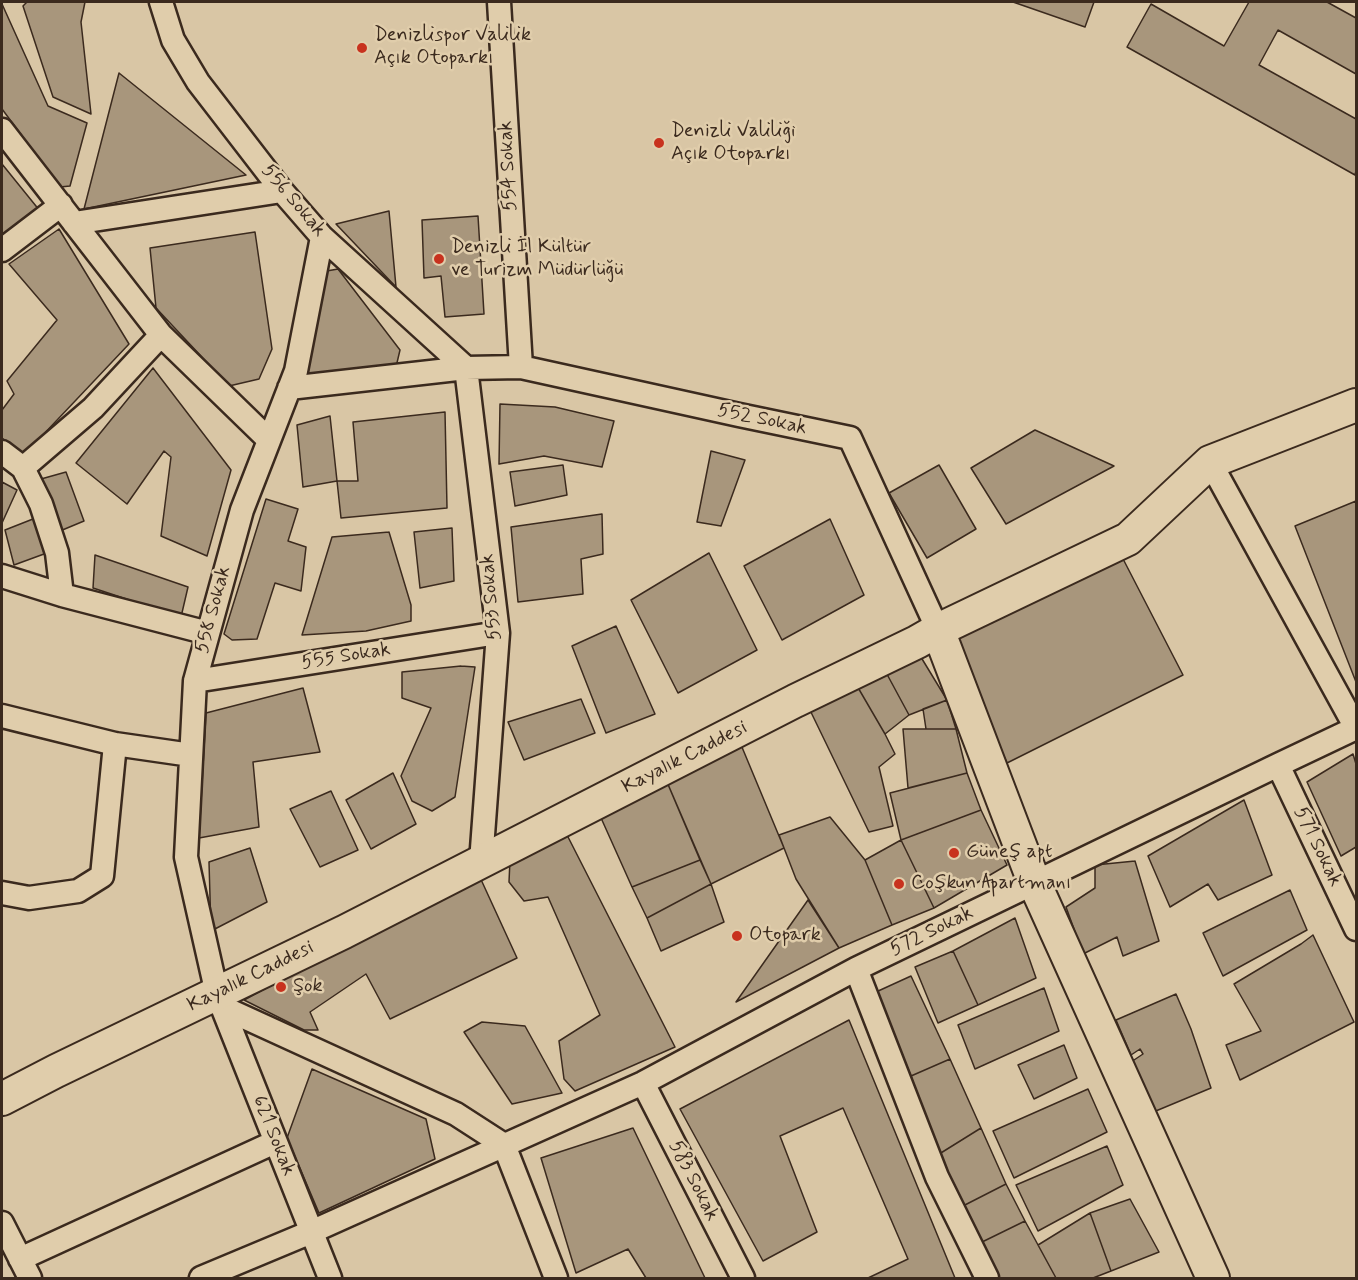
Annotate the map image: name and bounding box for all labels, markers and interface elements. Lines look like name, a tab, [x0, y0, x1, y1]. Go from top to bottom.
place label: Denizlispor Valilik Açık Otoparkı	[374, 24, 531, 71]
marker: Denizlispor Valilik Açık Otoparkı	[355, 41, 369, 55]
street label: 554 Sokak	[495, 120, 523, 212]
place label: Denizli Valiliği Açık Otoparkı	[671, 120, 796, 167]
marker: Denizli Valiliği Açık Otoparkı	[652, 136, 666, 150]
street label: 556 Sokak	[255, 160, 331, 242]
place label: Denizli İl Kültür ve Turizm Müdürlüğü	[451, 236, 623, 283]
marker: Denizli İl Kültür ve Turizm Müdürlüğü	[432, 252, 446, 266]
street label: 552 Sokak	[715, 399, 809, 441]
street label: 553 Sokak	[476, 553, 508, 641]
street label: 558 Sokak	[191, 564, 237, 656]
street label: 555 Sokak	[300, 638, 392, 676]
street label: Kayalık Caddesi	[618, 716, 752, 800]
street label: 571 Sokak	[1287, 803, 1347, 891]
place label: Güneş apt	[966, 841, 1052, 865]
marker: Güneş apt	[947, 846, 961, 860]
place label: Coşkun Apartmanı	[911, 872, 1071, 896]
marker: Coşkun Apartmanı	[892, 877, 906, 891]
street label: 572 Sokak	[886, 901, 978, 963]
place label: Otopark	[749, 924, 821, 948]
marker: Otopark	[730, 929, 744, 943]
street label: Kayalık Caddesi	[184, 936, 318, 1018]
place label: Şok	[293, 975, 323, 999]
marker: Şok	[274, 980, 288, 994]
street label: 621 Sokak	[246, 1092, 300, 1180]
street label: 583 Sokak	[663, 1137, 723, 1225]

